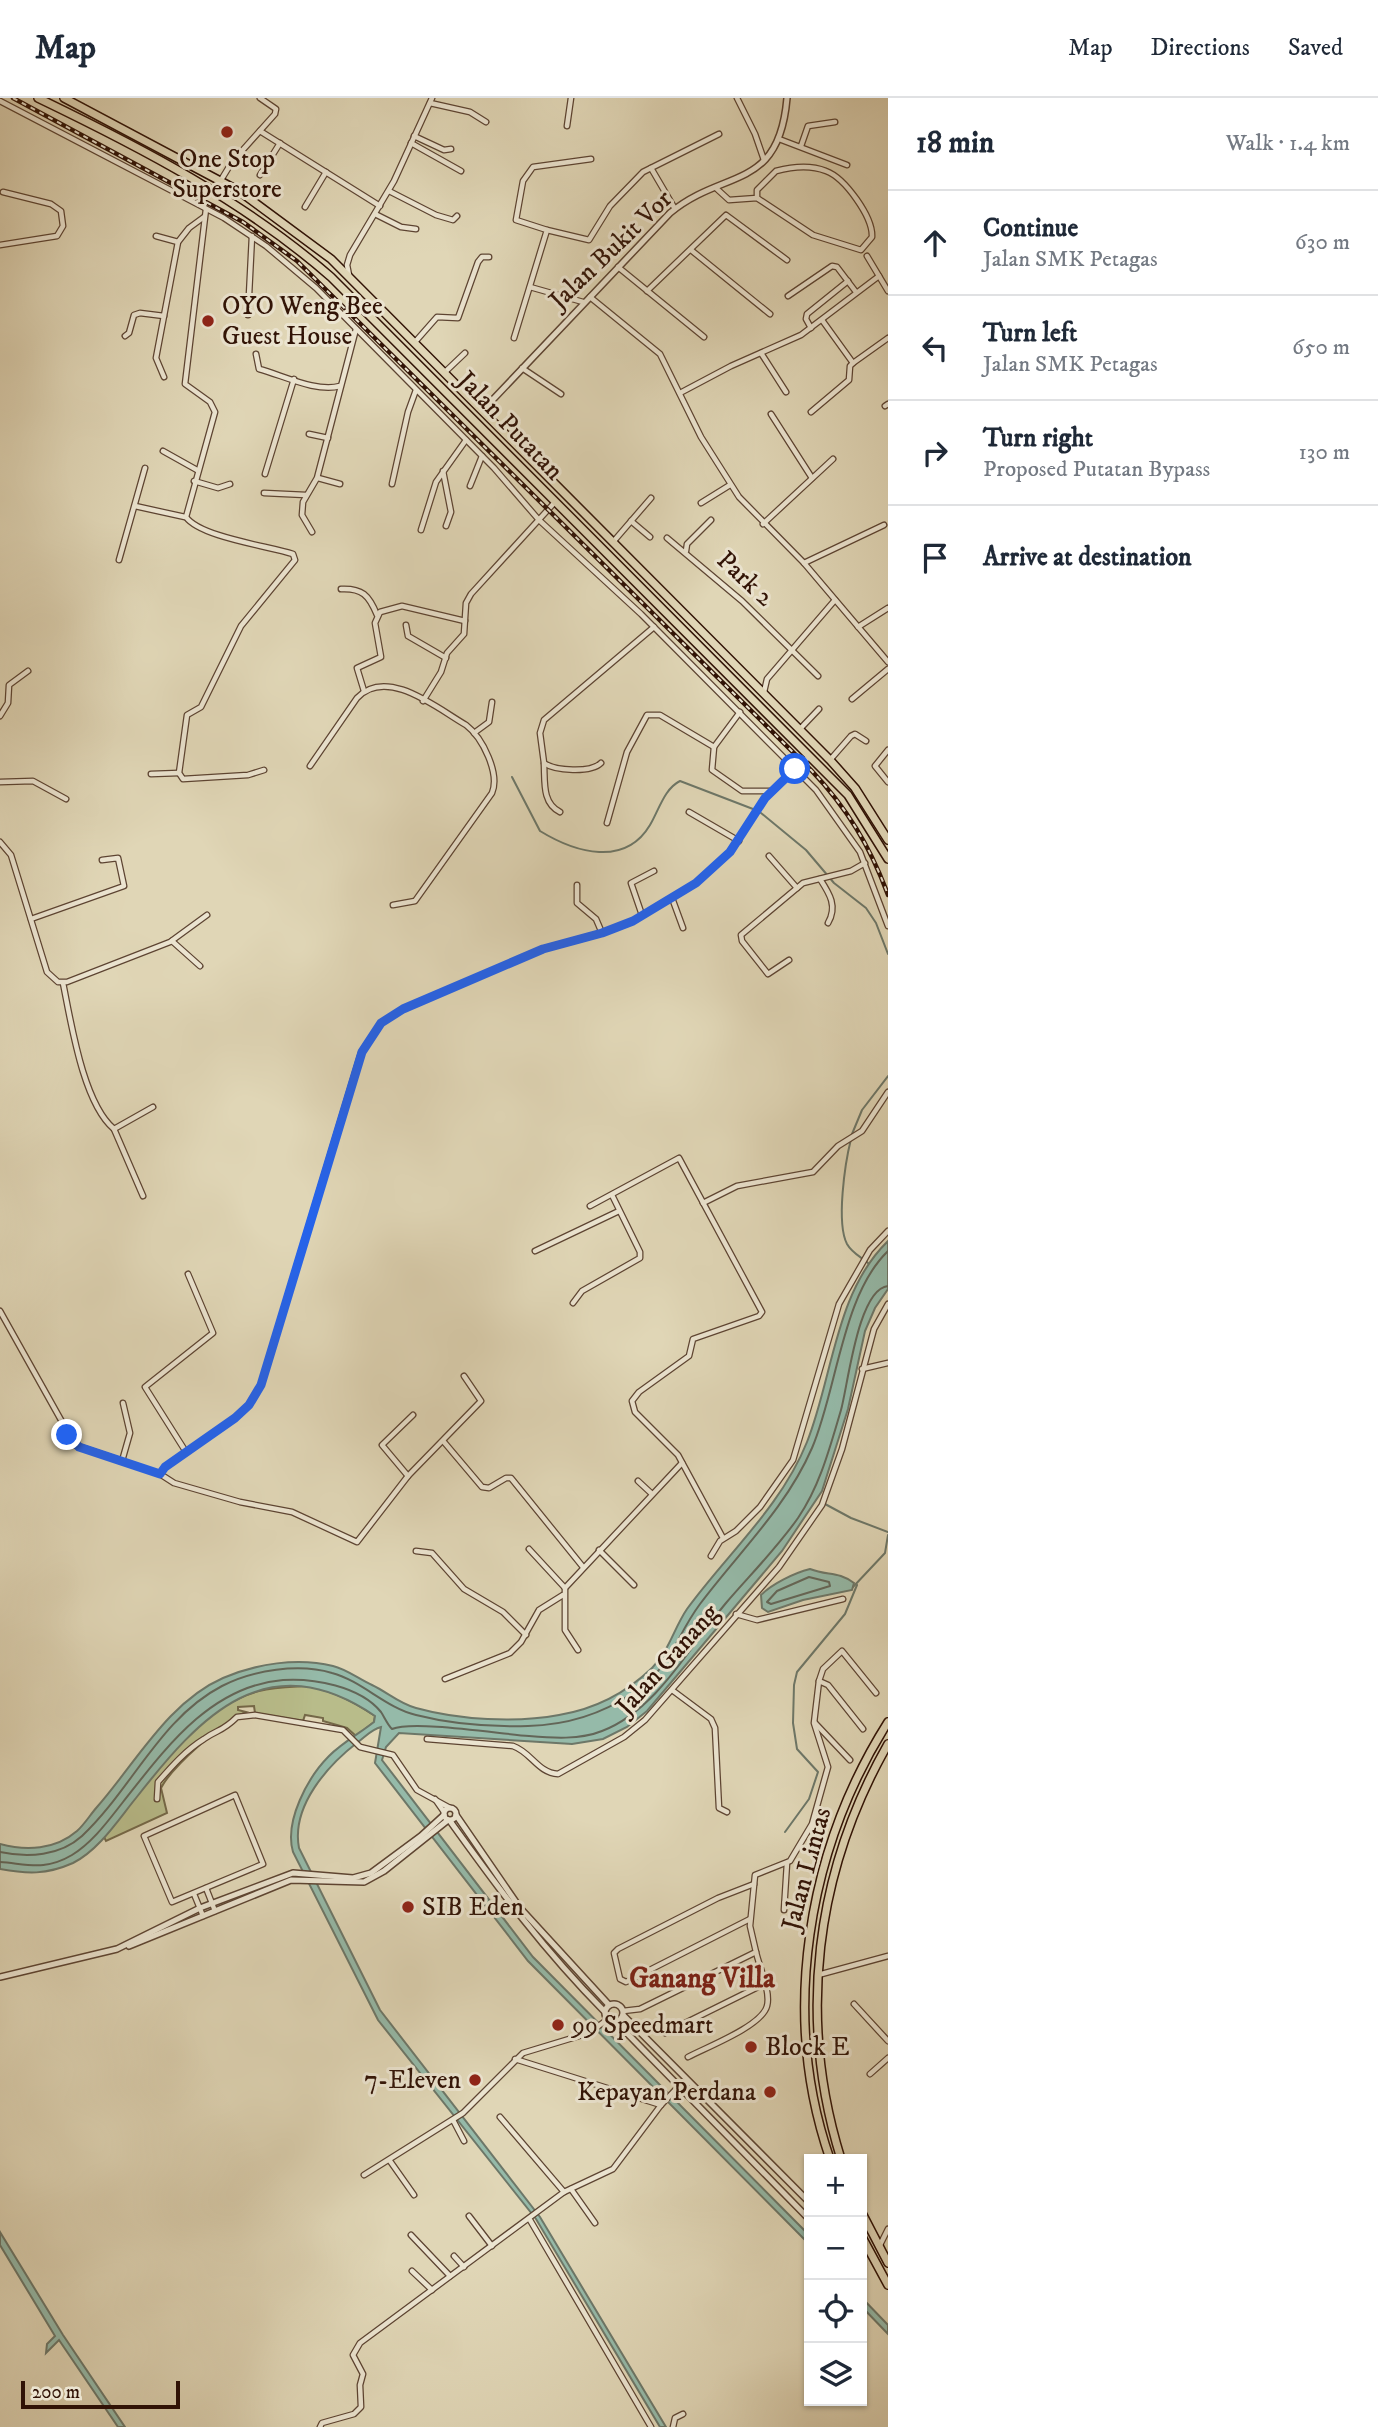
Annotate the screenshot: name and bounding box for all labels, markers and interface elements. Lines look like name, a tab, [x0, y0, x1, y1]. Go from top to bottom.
text: Map	[35, 28, 96, 69]
text: Map	[1068, 33, 1113, 63]
text: Directions	[1151, 33, 1250, 63]
text: Saved	[1288, 33, 1343, 63]
marker: One Stop Superstore	[219, 124, 235, 140]
text: 18 min	[916, 125, 994, 162]
text: Walk · 1.4 km	[1226, 129, 1350, 158]
place label: One Stop Superstore	[172, 143, 282, 206]
street label: Jalan Bukit Vor	[541, 183, 680, 318]
text: Continue	[983, 212, 1078, 245]
icon: ahead	[916, 224, 954, 262]
text: 630 m	[1295, 228, 1350, 257]
text: Jalan SMK Petagas	[983, 245, 1158, 274]
place label: OYO Weng Bee Guest House	[222, 290, 383, 353]
marker: OYO Weng Bee Guest House	[200, 313, 216, 329]
text: Turn left	[983, 317, 1077, 350]
icon: left	[916, 329, 954, 367]
text: 650 m	[1292, 333, 1350, 362]
text: Jalan SMK Petagas	[983, 350, 1158, 379]
street label: Jalan Putatan	[449, 363, 570, 488]
text: Turn right	[983, 422, 1093, 455]
icon: right	[916, 434, 954, 472]
text: 130 m	[1298, 438, 1350, 467]
text: Proposed Putatan Bypass	[983, 455, 1210, 484]
icon: arrive	[916, 539, 954, 577]
text: Arrive at destination	[983, 541, 1192, 574]
street label: Park 2	[709, 544, 781, 614]
route start	[779, 753, 810, 784]
route end	[51, 1419, 82, 1450]
street label: Jalan Ganang	[608, 1597, 727, 1724]
street label: Jalan Lintas	[774, 1804, 839, 1936]
place label: SIB Eden	[422, 1891, 525, 1924]
marker: SIB Eden	[400, 1899, 416, 1915]
district label: Ganang Villa	[629, 1961, 776, 1996]
place label: 99 Speedmart	[570, 2009, 713, 2042]
marker: 99 Speedmart	[550, 2017, 566, 2033]
place label: Block E	[765, 2031, 850, 2064]
marker: Block E	[743, 2039, 759, 2055]
place label: 7-Eleven	[364, 2064, 461, 2097]
marker: 7-Eleven	[467, 2072, 483, 2088]
place label: Kepayan Perdana	[577, 2076, 756, 2109]
marker: Kepayan Perdana	[762, 2084, 778, 2100]
map controls	[804, 2154, 867, 2406]
button: +	[804, 2154, 867, 2217]
button: −	[804, 2217, 867, 2280]
button: locate	[804, 2280, 867, 2343]
button: layers	[804, 2343, 867, 2406]
scale bar	[21, 2378, 180, 2410]
text: 200 m	[32, 2381, 80, 2404]

